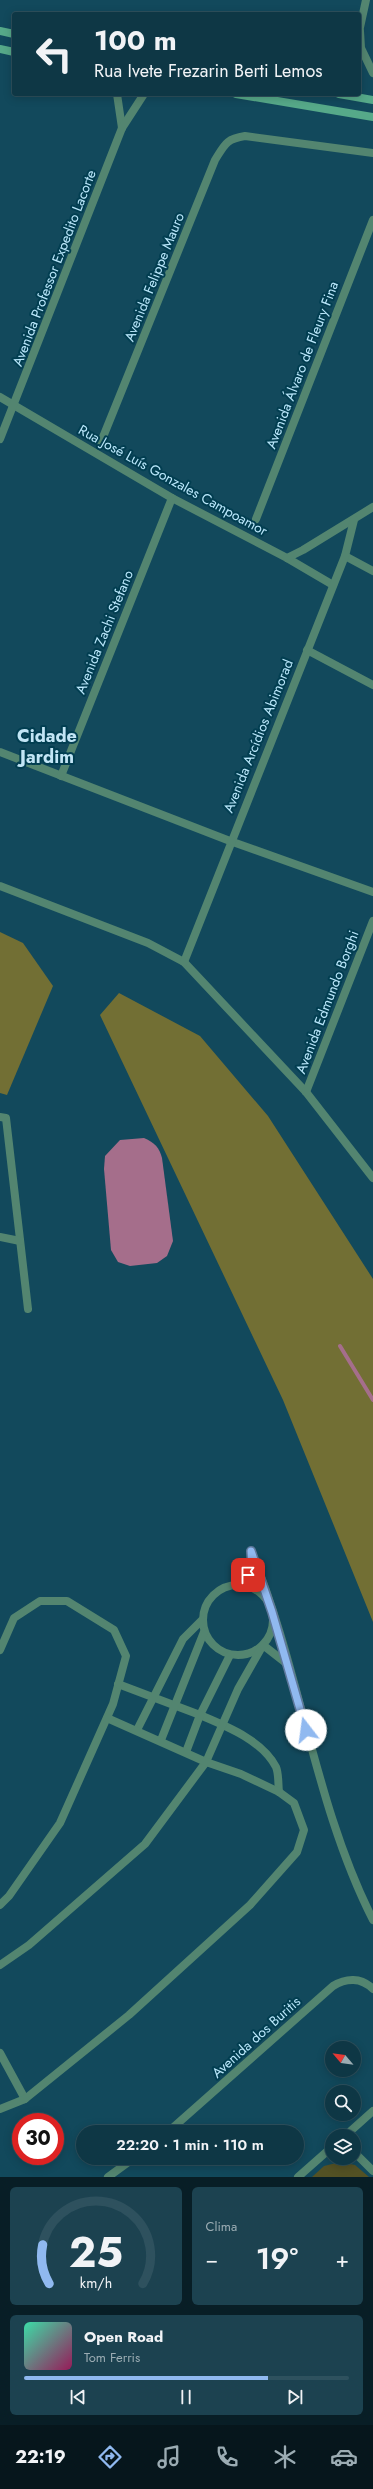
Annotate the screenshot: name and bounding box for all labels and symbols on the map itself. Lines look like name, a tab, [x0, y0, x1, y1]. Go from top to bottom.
street label: Avenida Professor Expedito Lacorte	[7, 167, 101, 369]
street label: Avenida Felippe Mauro	[119, 209, 189, 344]
street label: Avenida Álvaro de Fleury Fina	[261, 278, 343, 452]
street label: Rua José Luís Gonzales Campoamor	[75, 420, 271, 541]
street label: Avenida Zachi Stefano	[70, 567, 138, 697]
street label: Avenida Arcídios Abimorad	[218, 656, 298, 816]
district label: Cidade Jardim	[17, 723, 77, 770]
street label: Avenida Edmundo Borghi	[290, 928, 364, 1076]
pin	[231, 1558, 265, 1592]
position arrow	[285, 1709, 327, 1751]
street label: Avenida dos Buritis	[207, 1991, 305, 2082]
north arrow	[325, 2041, 361, 2077]
speed limit sign: 30	[12, 2113, 64, 2165]

